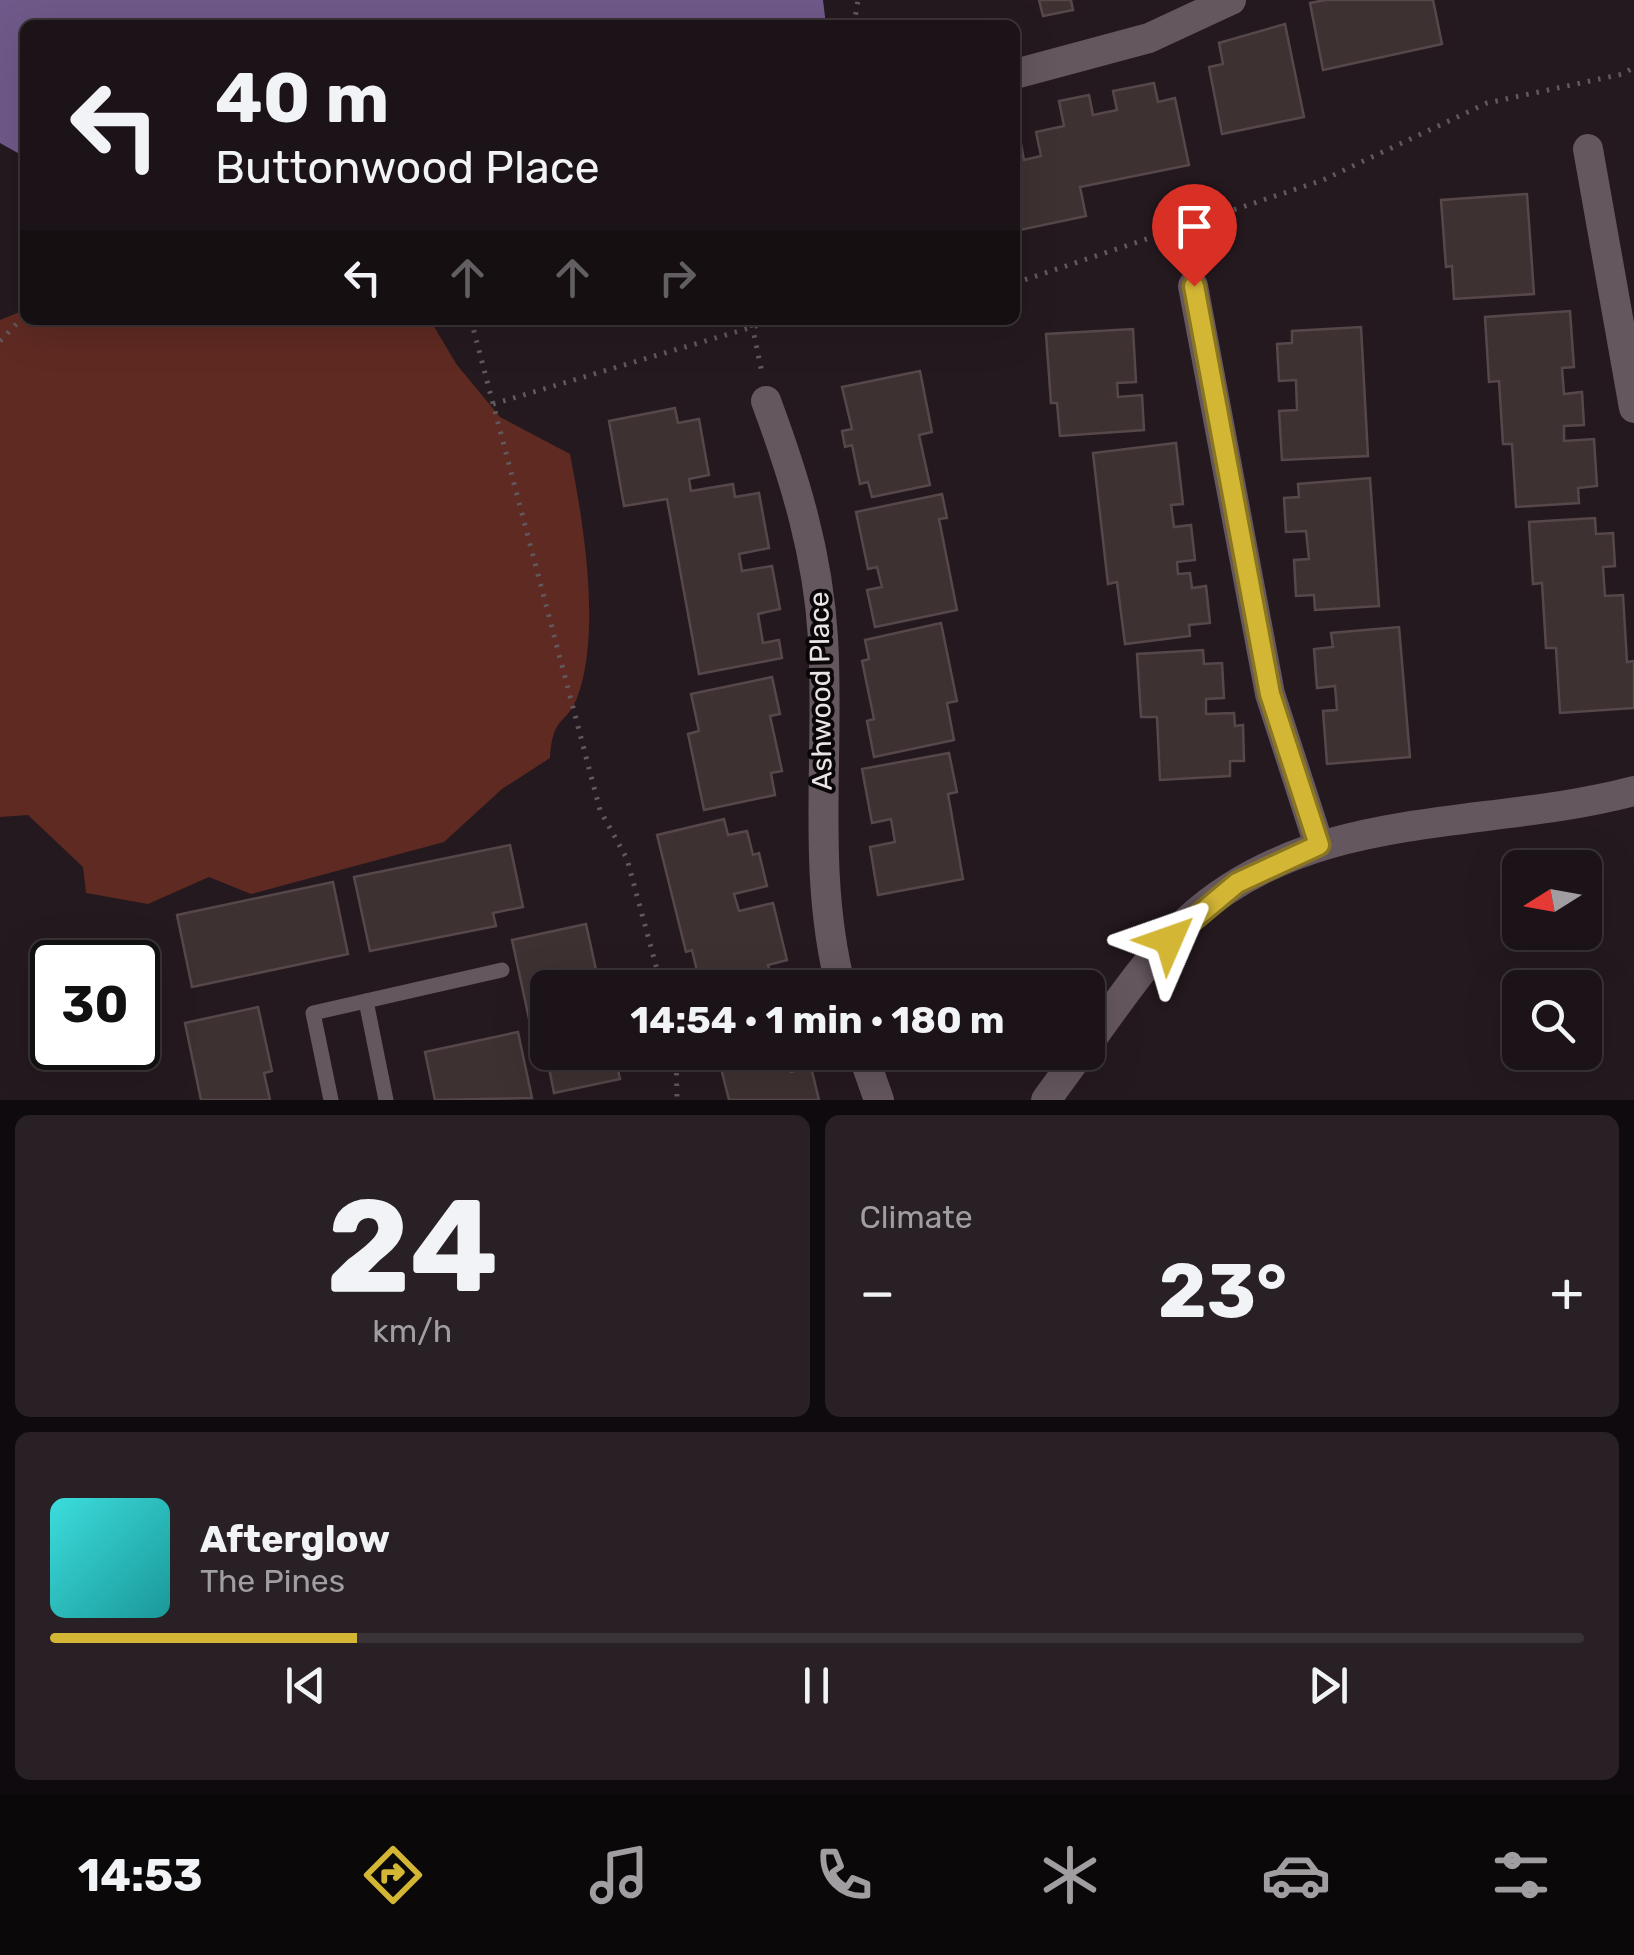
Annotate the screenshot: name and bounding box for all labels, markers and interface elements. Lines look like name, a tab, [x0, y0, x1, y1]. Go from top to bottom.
text: 40 m	[215, 57, 389, 140]
icon: left	[50, 60, 180, 190]
text: Buttonwood Place	[215, 141, 600, 194]
pin	[1152, 184, 1237, 287]
icon: arrive	[1167, 199, 1222, 254]
icon: left	[335, 250, 390, 305]
icon: ahead	[440, 250, 495, 305]
icon: ahead	[545, 250, 600, 305]
icon: right	[650, 250, 705, 305]
street label: Ashwood Place	[802, 591, 839, 791]
north arrow	[1502, 850, 1602, 950]
map controls	[1502, 850, 1602, 1070]
position arrow	[1117, 888, 1221, 992]
speed limit sign: 30	[30, 940, 160, 1070]
button: search	[1502, 970, 1602, 1070]
text: 14:54 · 1 min · 180 m	[630, 997, 1005, 1043]
text: 24	[326, 1169, 499, 1324]
text: Climate	[860, 1198, 973, 1236]
text: 23°	[1158, 1247, 1287, 1336]
text: −	[860, 1260, 895, 1325]
text: +	[1550, 1260, 1584, 1325]
text: km/h	[372, 1312, 452, 1350]
text: Afterglow	[200, 1516, 390, 1562]
text: The Pines	[200, 1562, 345, 1600]
icon: previous	[278, 1658, 333, 1713]
icon: pause	[789, 1658, 844, 1713]
icon: next	[1301, 1658, 1356, 1713]
icon: directions	[358, 1840, 428, 1910]
icon: music	[584, 1840, 654, 1910]
icon: phone	[809, 1840, 879, 1910]
icon: climate	[1035, 1840, 1105, 1910]
icon: car	[1261, 1840, 1331, 1910]
icon: filters	[1486, 1840, 1556, 1910]
text: 14:53	[78, 1849, 203, 1902]

